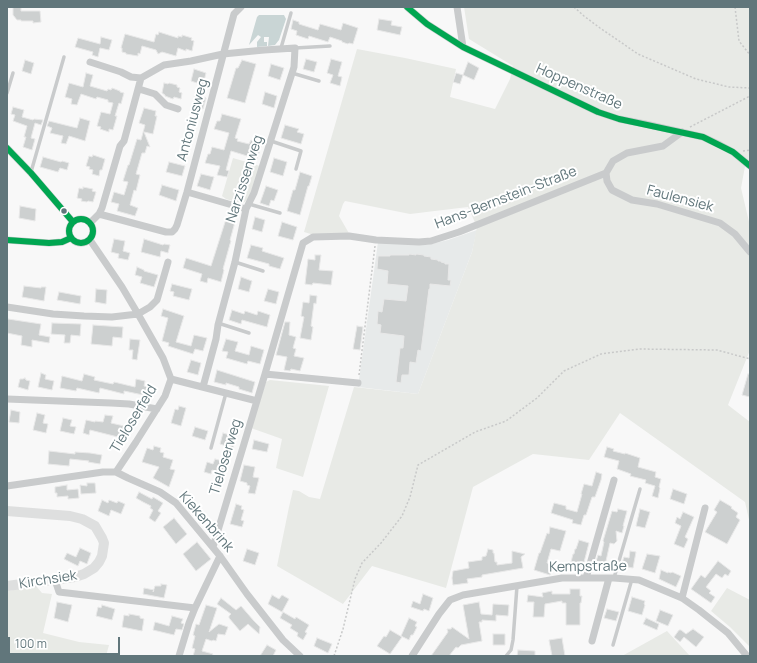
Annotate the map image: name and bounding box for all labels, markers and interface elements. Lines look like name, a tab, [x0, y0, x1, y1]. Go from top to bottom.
street label: Hoppenstraße	[533, 60, 625, 114]
street label: Antoniusweg	[174, 77, 212, 163]
street label: Narzissenweg	[223, 133, 267, 225]
street label: Hans-Bernstein-Straße	[433, 163, 579, 233]
street label: Faulensiek	[645, 182, 715, 216]
unlabelled marker	[59, 206, 69, 216]
street label: Tieloserfeld	[107, 382, 161, 456]
street label: Tieloserweg	[206, 417, 246, 497]
street label: Kiekenbrink	[175, 488, 237, 556]
street label: Kempstraße	[549, 558, 627, 576]
street label: Kirchsiek	[18, 567, 78, 593]
scale bar	[10, 629, 122, 655]
text: 100 m	[15, 635, 47, 652]

